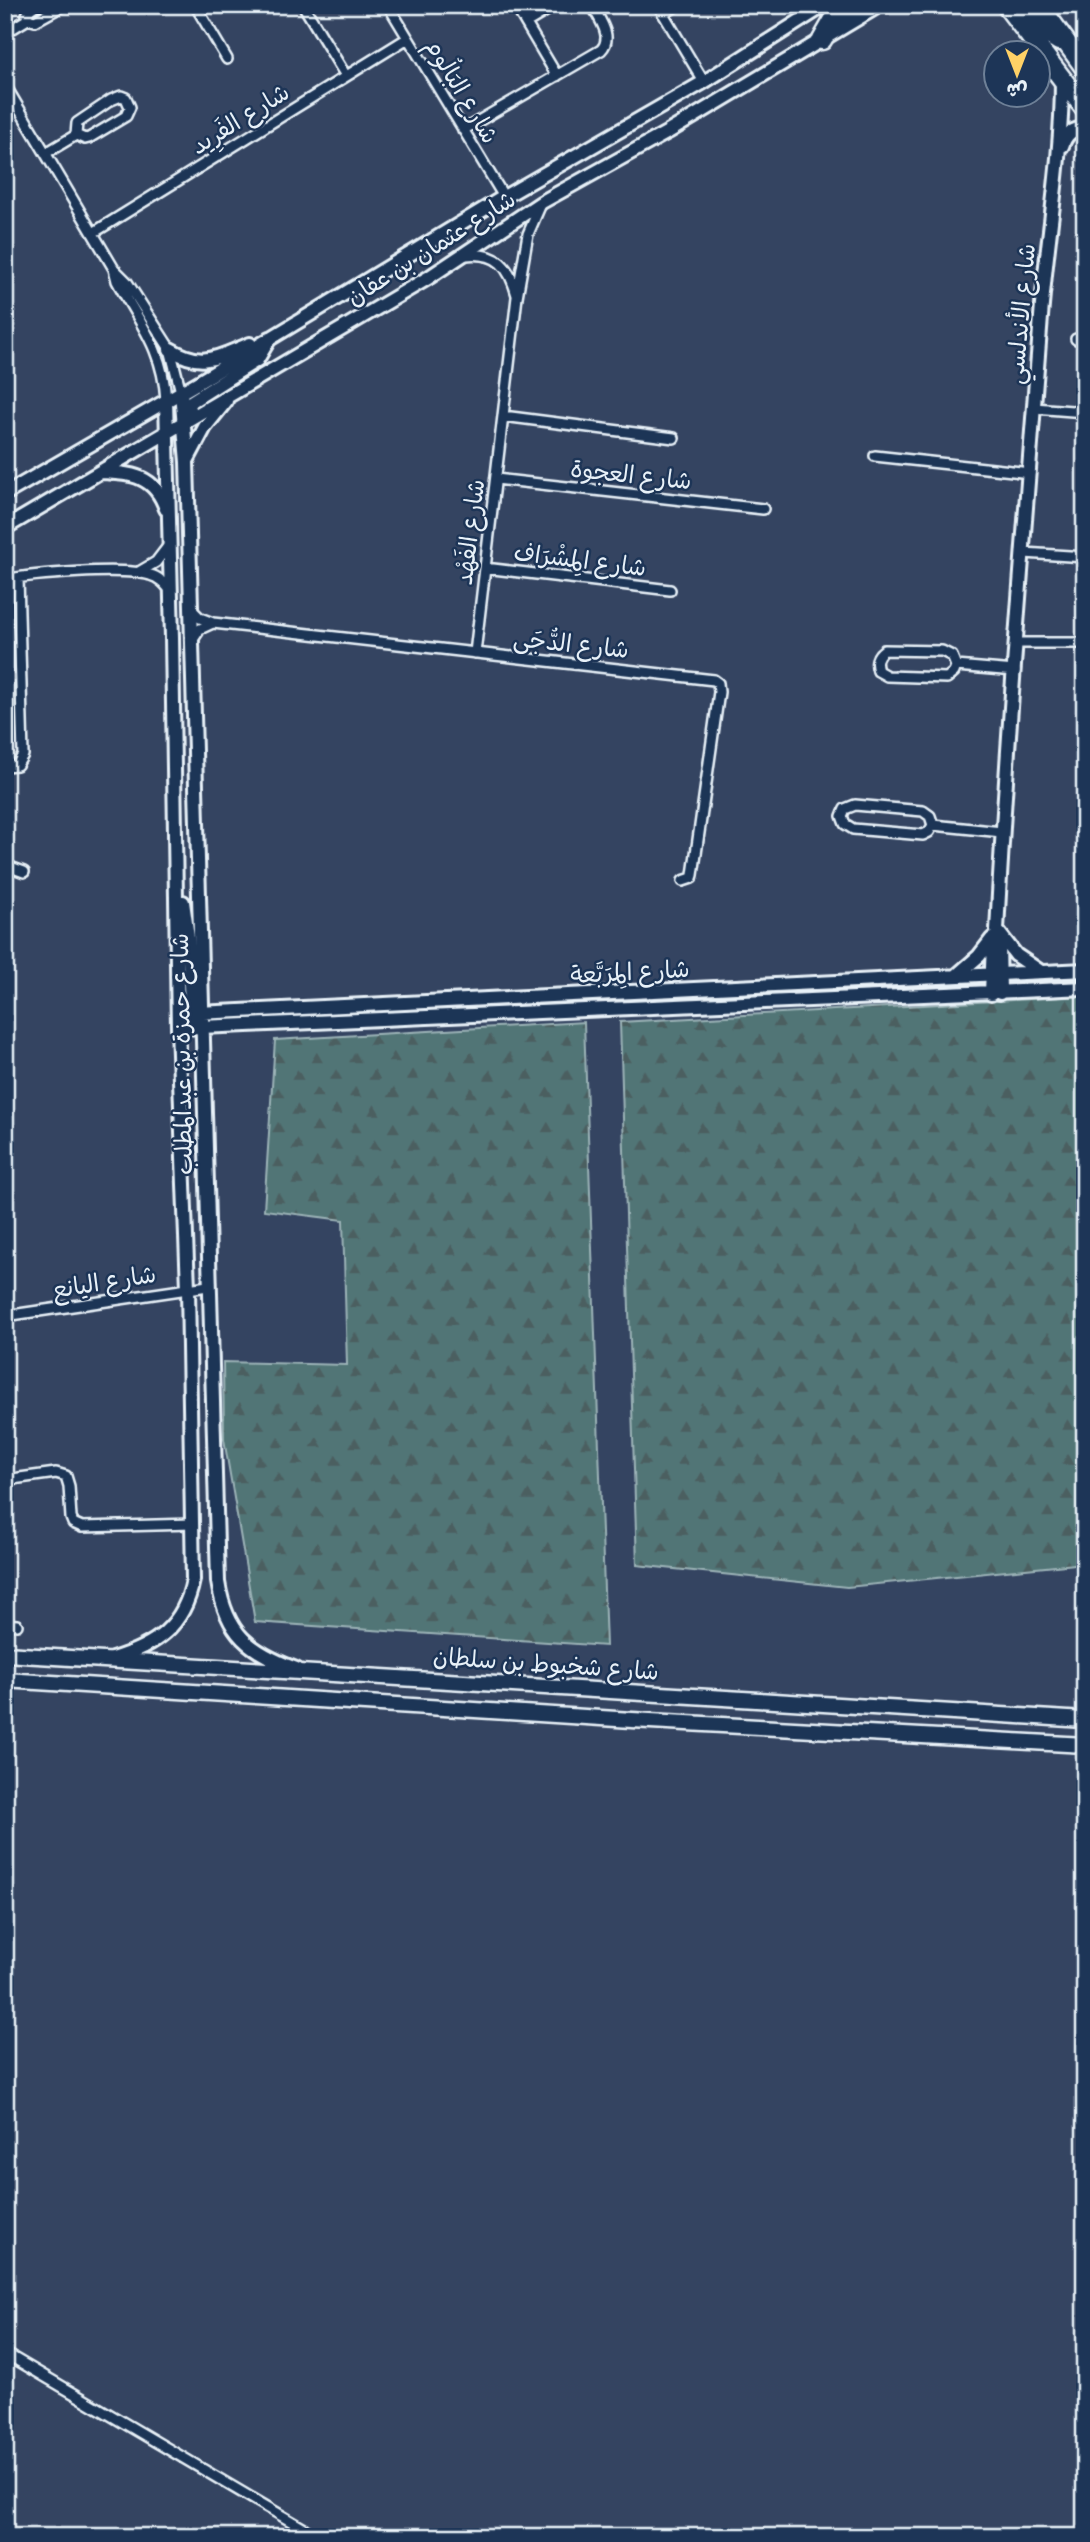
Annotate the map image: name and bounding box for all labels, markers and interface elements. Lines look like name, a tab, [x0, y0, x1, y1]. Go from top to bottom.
street label: شارع البَالُوم	[415, 32, 506, 151]
north arrow	[982, 38, 1052, 108]
street label: شارع الفَرِيد	[185, 77, 296, 163]
text: ش	[1006, 79, 1027, 102]
street label: شارع عثمان بن عفان	[341, 184, 522, 314]
street label: شارع الأندلسي	[998, 242, 1048, 386]
street label: شارع العجوة	[569, 454, 693, 498]
street label: شارع الفَهْد	[449, 477, 493, 587]
street label: شارع المِشْرَاف	[512, 537, 648, 585]
street label: شارع الدُّجَى	[511, 622, 630, 667]
street label: شارع حمزة بن عبدالمطلب	[165, 933, 201, 1175]
street label: شارع المِرَبَّعة	[570, 954, 691, 992]
street label: شارع اليانع	[50, 1259, 158, 1307]
street label: شارع شخبوط بن سلطان	[432, 1641, 660, 1689]

